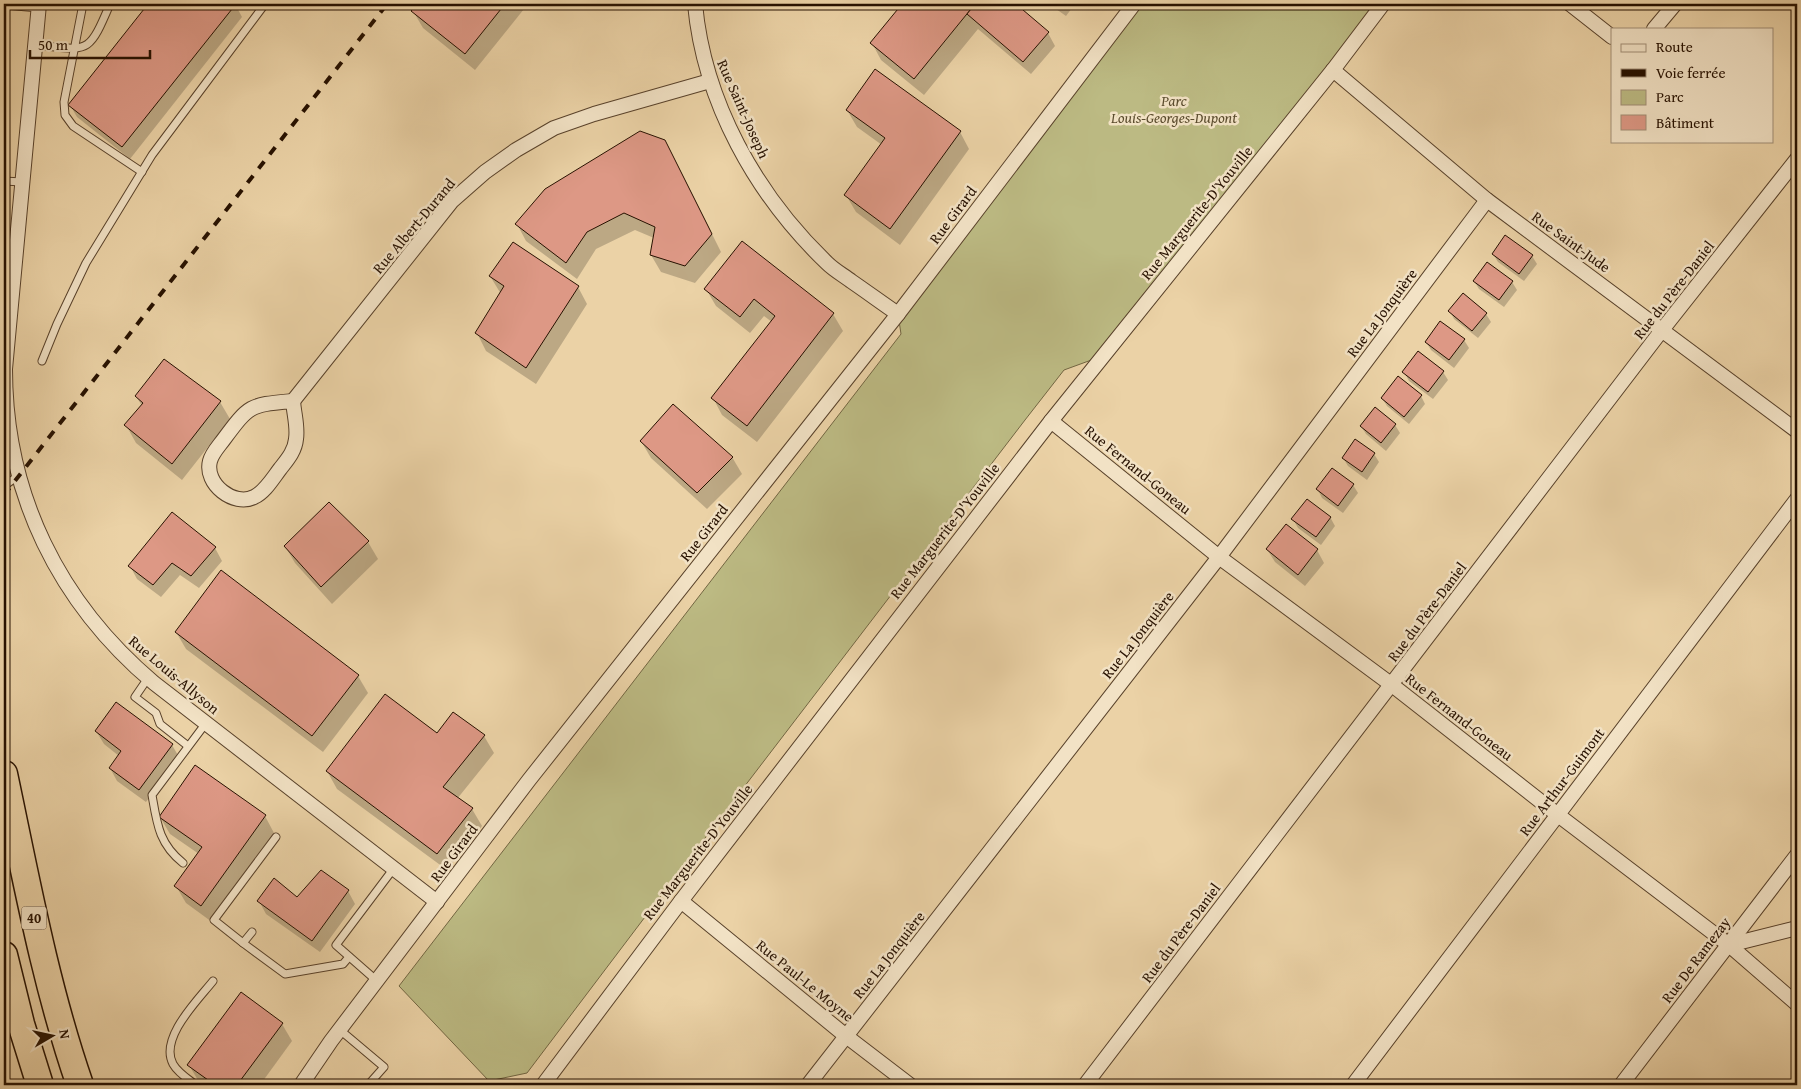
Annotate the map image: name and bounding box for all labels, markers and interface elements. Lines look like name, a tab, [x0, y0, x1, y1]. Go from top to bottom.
scale bar	[30, 28, 150, 60]
legend	[1611, 28, 1774, 142]
text: 50 m	[38, 34, 69, 55]
text: Route	[1656, 36, 1693, 57]
street label: Rue Saint-Joseph	[712, 56, 775, 162]
text: Voie ferrée	[1656, 62, 1725, 83]
text: Parc	[1656, 86, 1684, 107]
park label: Parc Louis-Georges-Dupont	[1110, 90, 1237, 128]
text: Bâtiment	[1656, 112, 1715, 133]
street label: Rue Marguerite-D'Youville	[1136, 141, 1257, 284]
street label: Rue Albert-Durand	[367, 173, 460, 278]
street label: Rue Girard	[924, 182, 981, 248]
street label: Rue Saint-Jude	[1528, 206, 1615, 277]
street label: Rue du Père-Daniel	[1628, 236, 1719, 343]
street label: Rue La Jonquière	[1341, 264, 1422, 361]
street label: Rue Fernand-Goneau	[1081, 420, 1197, 520]
street label: Rue Marguerite-D'Youville	[885, 458, 1004, 603]
street label: Rue Girard	[675, 500, 733, 566]
street label: Rue du Père-Daniel	[1382, 558, 1471, 666]
street label: Rue La Jonquière	[1097, 587, 1178, 683]
street label: Rue Louis-Allyson	[124, 630, 225, 719]
street label: Rue Fernand-Goneau	[1401, 668, 1518, 766]
street label: Rue Arthur-Guimont	[1514, 723, 1610, 840]
street label: Rue Marguerite-D'Youville	[638, 779, 757, 924]
street label: Rue Girard	[425, 820, 482, 886]
street label: Rue du Père-Daniel	[1136, 879, 1225, 987]
road number: 40	[22, 906, 46, 930]
street label: Rue La Jonquière	[848, 907, 929, 1003]
street label: Rue De Ramezay	[1656, 912, 1735, 1007]
street label: Rue Paul-Le Moyne	[752, 935, 859, 1027]
north arrow	[28, 1012, 78, 1062]
text: N	[54, 1028, 76, 1041]

